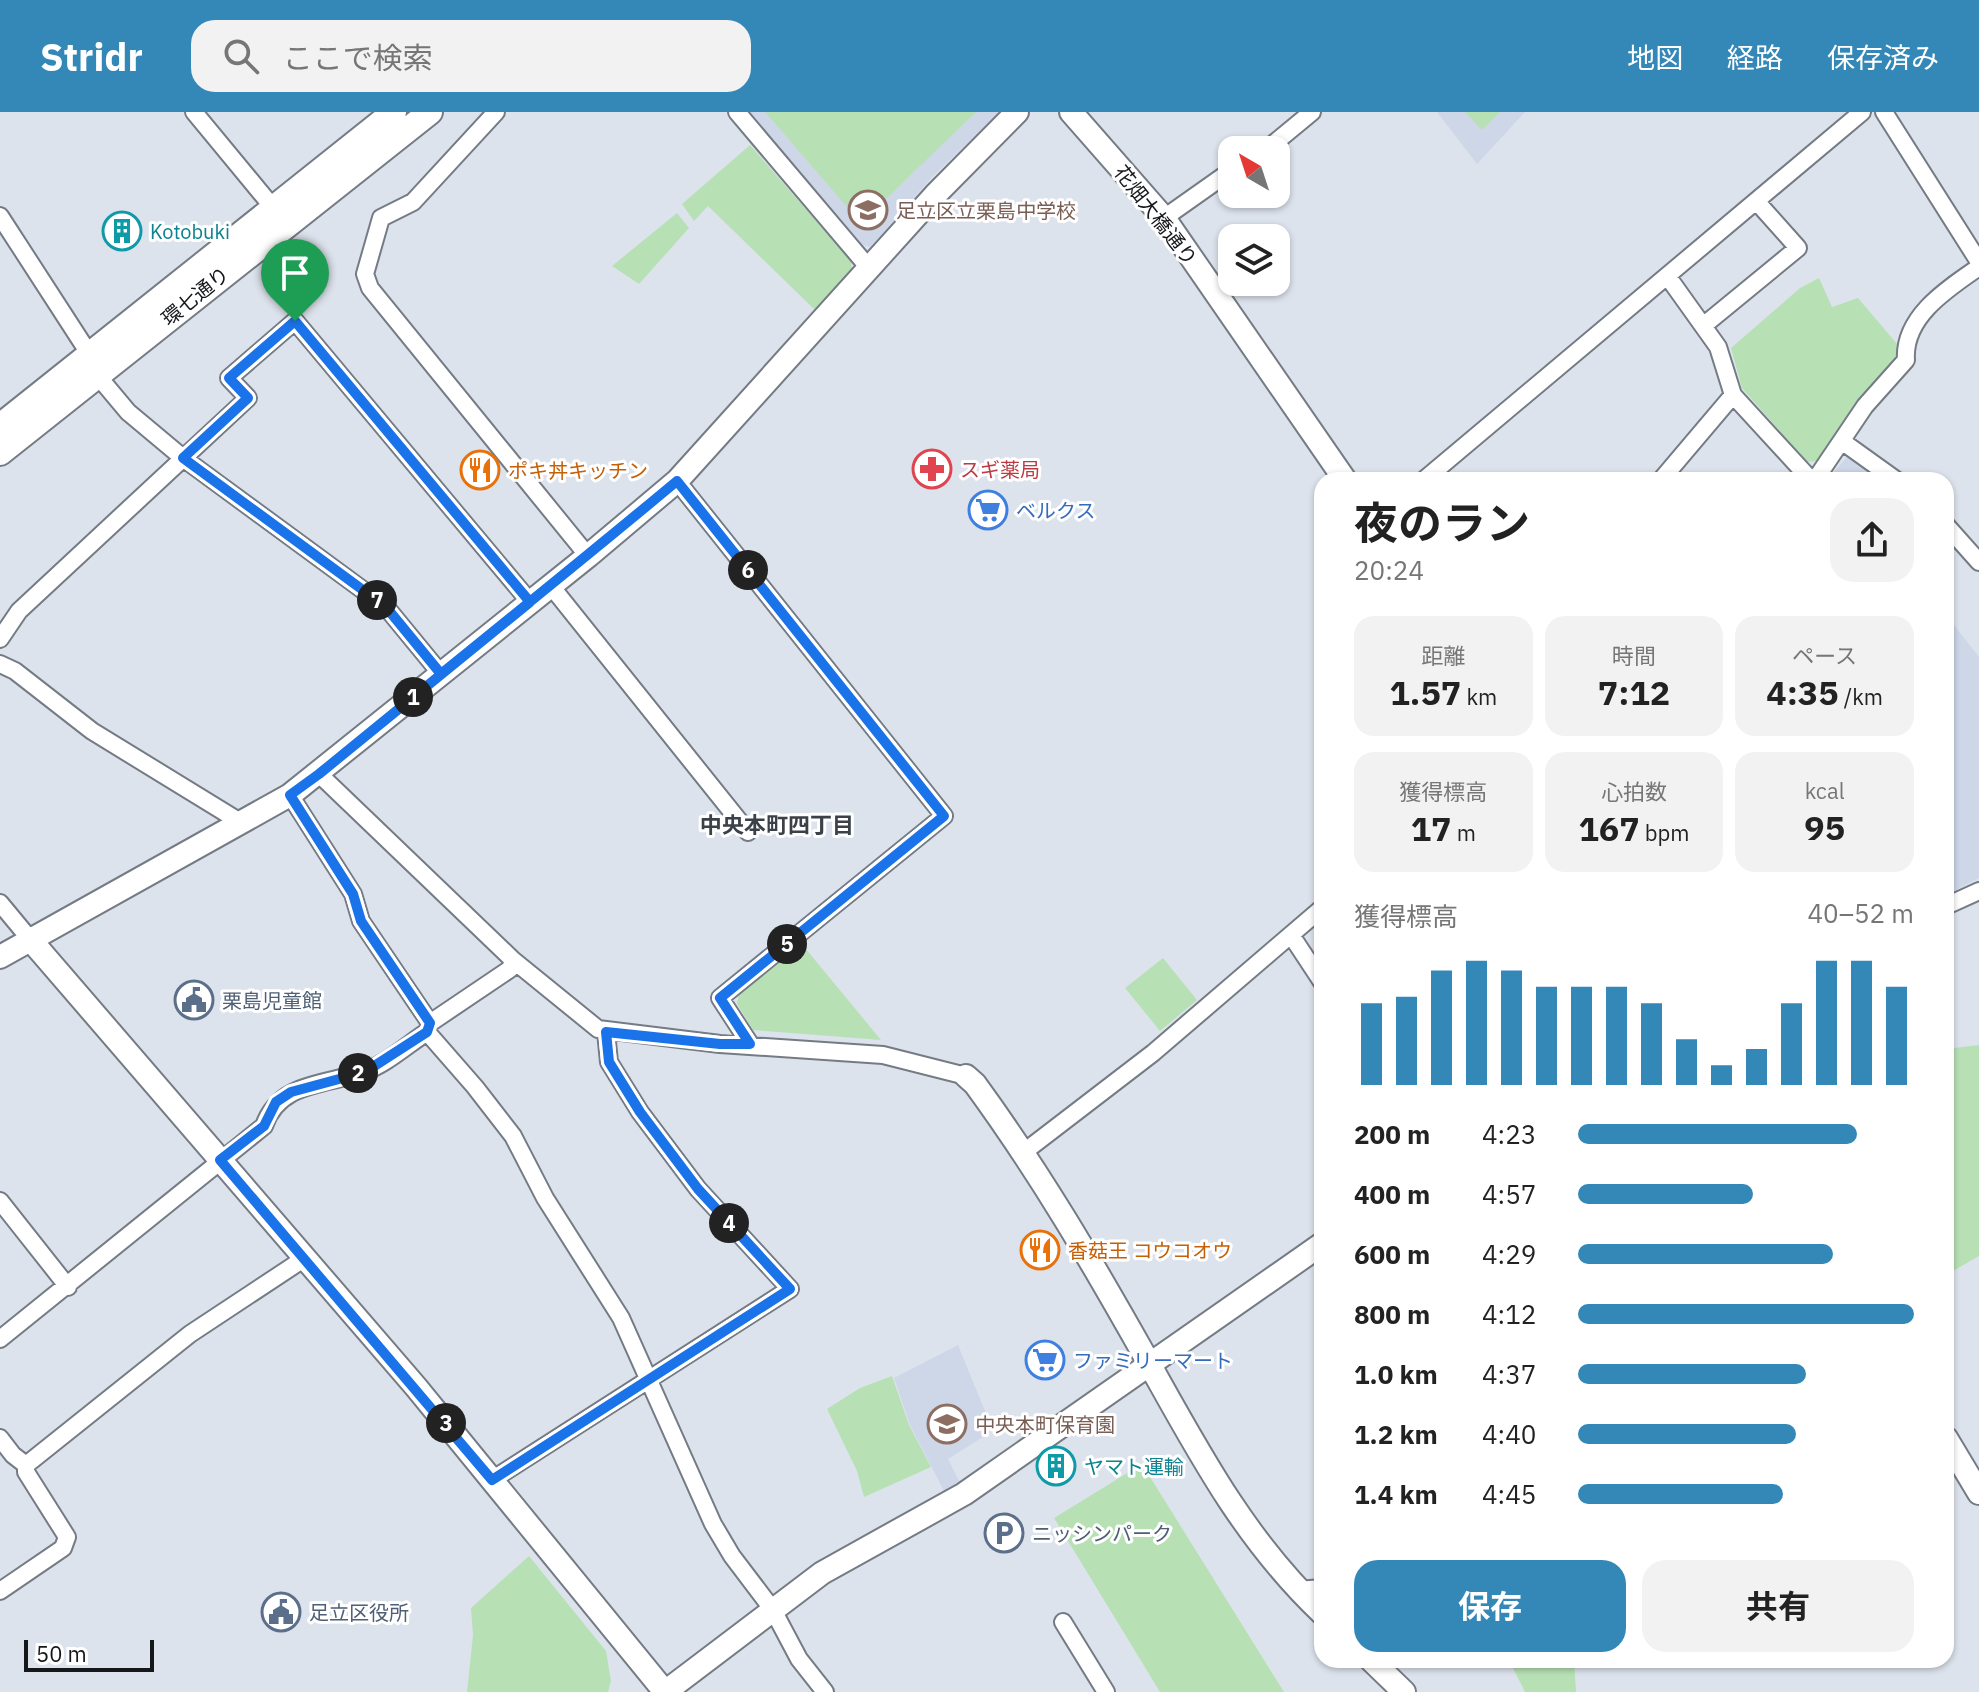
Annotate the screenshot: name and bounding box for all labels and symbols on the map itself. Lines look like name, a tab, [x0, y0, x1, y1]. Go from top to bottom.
north arrow	[1218, 136, 1290, 208]
street label: 花畑大橋通り	[1108, 159, 1204, 271]
school or university icon: 足立区立栗島中学校	[847, 189, 889, 231]
place label: 足立区立栗島中学校	[896, 197, 1076, 224]
building icon: Kotobuki	[101, 210, 143, 252]
place label: Kotobuki	[150, 218, 230, 245]
pin	[261, 239, 329, 321]
street label: 環七通り	[155, 260, 235, 332]
pharmacy icon: スギ薬局	[911, 448, 953, 490]
restaurant icon: ポキ丼キッチン	[459, 449, 501, 491]
place label: スギ薬局	[960, 456, 1040, 483]
place label: ポキ丼キッチン	[508, 457, 648, 484]
supermarket icon: ベルクス	[967, 489, 1009, 531]
place label: ベルクス	[1016, 497, 1095, 524]
pin: 6	[728, 550, 768, 590]
pin: 7	[357, 580, 397, 620]
pin: 1	[393, 677, 433, 717]
district label: 中央本町四丁目	[700, 810, 854, 839]
pin: 5	[767, 924, 807, 964]
public building icon: 栗島児童館	[173, 979, 215, 1021]
place label: 栗島児童館	[222, 987, 322, 1014]
pin: 2	[338, 1053, 378, 1093]
pin: 4	[709, 1203, 749, 1243]
restaurant icon: 香菇王 コウコオウ	[1019, 1229, 1061, 1271]
place label: 香菇王 コウコオウ	[1068, 1237, 1232, 1264]
supermarket icon: ファミリーマート	[1024, 1339, 1066, 1381]
place label: ファミリーマート	[1073, 1347, 1233, 1374]
pin: 3	[426, 1403, 466, 1443]
school or university icon: 中央本町保育園	[926, 1403, 968, 1445]
place label: 中央本町保育園	[975, 1411, 1115, 1438]
building icon: ヤマト運輸	[1035, 1445, 1077, 1487]
place label: ヤマト運輸	[1084, 1453, 1184, 1480]
parking icon: ニッシンパーク	[983, 1512, 1025, 1554]
place label: ニッシンパーク	[1032, 1520, 1172, 1547]
public building icon: 足立区役所	[260, 1591, 302, 1633]
place label: 足立区役所	[309, 1599, 409, 1626]
scale bar	[24, 1636, 154, 1672]

